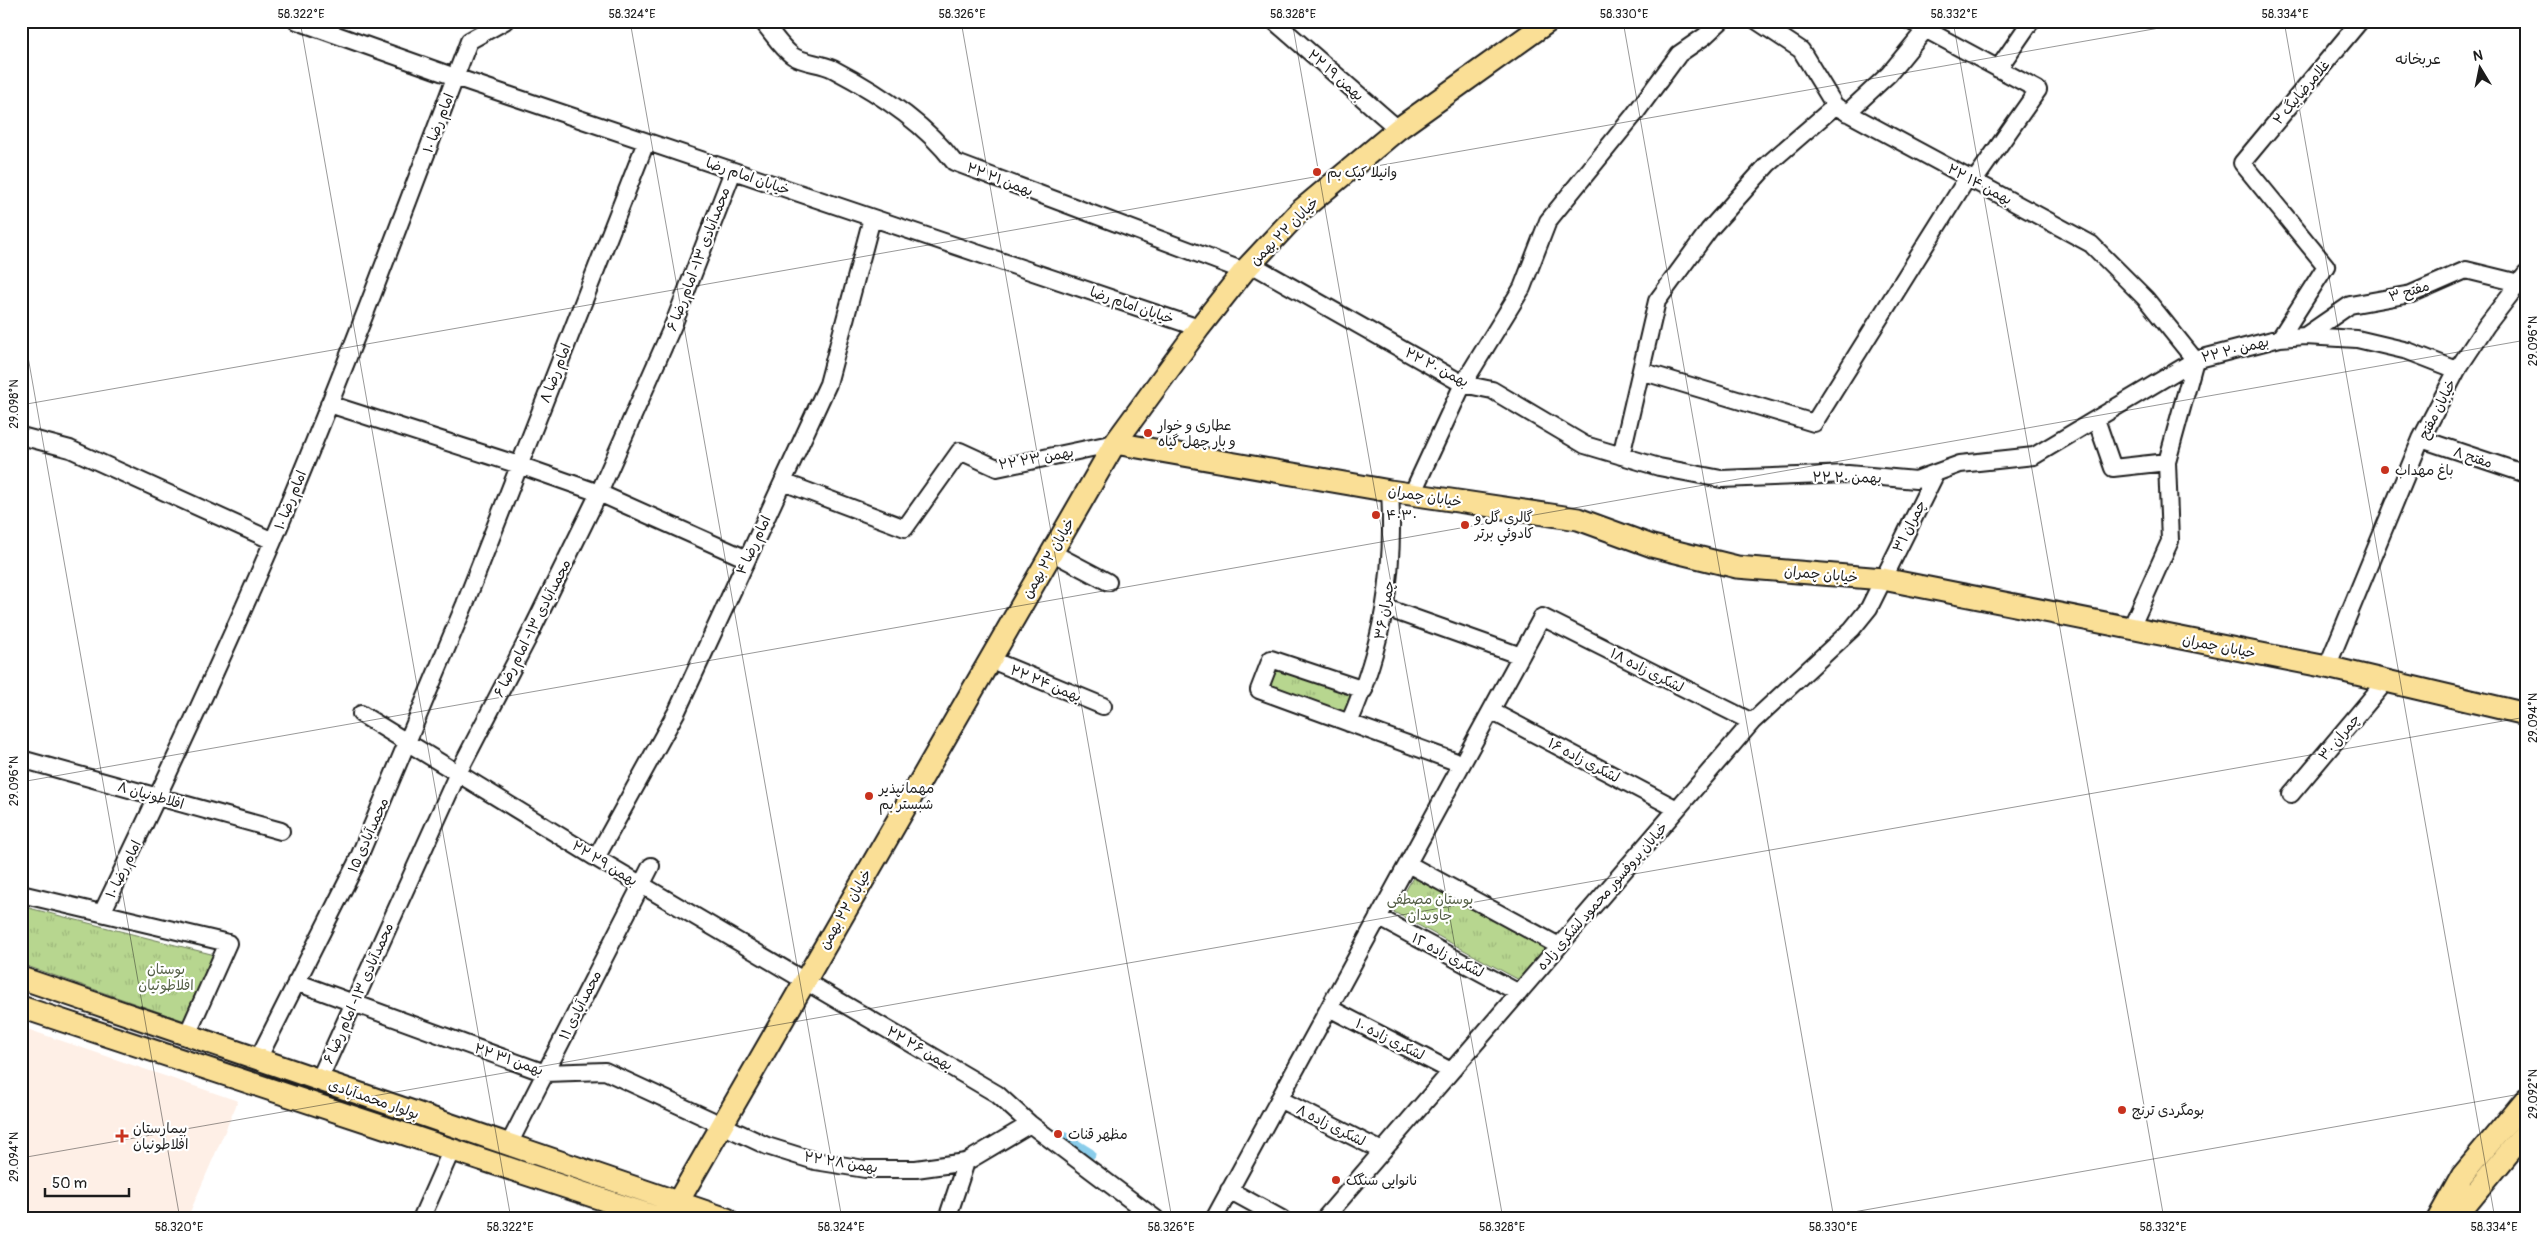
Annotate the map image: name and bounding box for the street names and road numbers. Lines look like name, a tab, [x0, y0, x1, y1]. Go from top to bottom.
street label: ۲۲ بهمن ۱۹	[1304, 46, 1367, 104]
street label: غلامرضابیگ ۲	[2269, 57, 2333, 128]
street label: امام رضا ۱۰	[419, 91, 459, 156]
street label: خیابان امام رضا	[703, 154, 792, 201]
street label: ۲۲ بهمن ۲۱	[964, 159, 1035, 200]
street label: ۲۲ بهمن ۱۴	[1945, 160, 2015, 209]
street label: محمدآبادی ۱۳- امام رضا ۶	[663, 185, 736, 334]
street label: خیابان ۲۲ بهمن	[1247, 194, 1322, 269]
street label: مفتح ۳	[2387, 277, 2432, 307]
street label: خیابان امام رضا	[1087, 283, 1176, 330]
street label: ۲۲ بهمن ۲۰	[2199, 333, 2271, 366]
street label: امام رضا ۸	[536, 341, 576, 406]
street label: ۲۲ بهمن ۲۰	[1402, 344, 1471, 391]
street label: خیابان مفتح	[2415, 377, 2461, 442]
street label: مفتح ۸	[2451, 443, 2494, 473]
street label: ۲۲ بهمن ۲۳	[997, 444, 1075, 473]
street label: امام رضا ۱۰	[271, 468, 312, 533]
street label: ۲۲ بهمن ۲۰	[1812, 468, 1882, 487]
street label: خیابان چمران	[1387, 482, 1463, 512]
street label: چمران ۳۱	[1889, 497, 1931, 556]
street label: امام رضا ۴	[732, 513, 776, 578]
street label: خیابان ۲۲ بهمن	[1019, 515, 1078, 601]
street label: محمدآبادی ۱۳- امام رضا ۶	[490, 556, 576, 701]
street label: خیابان چمران	[1783, 563, 1859, 587]
street label: چمران ۳۶	[1371, 579, 1399, 641]
street label: خیابان چمران	[2181, 631, 2257, 663]
street label: لشکری زاده ۱۸	[1607, 645, 1686, 696]
street label: ۲۲ بهمن ۲۴	[1008, 662, 1084, 705]
street label: چمران ۳۰	[2315, 711, 2365, 765]
street label: لشکری زاده ١۶	[1545, 734, 1623, 786]
street label: افلاطونیان ۸	[116, 778, 186, 813]
street label: محمدآبادی ۱۵	[344, 795, 393, 875]
street label: خیابان پروفسور محمود لشکری زاده	[1533, 819, 1672, 974]
street label: امام رضا ۱۰	[102, 837, 147, 902]
street label: ۲۲ بهمن ۲۹	[569, 837, 641, 890]
street label: خیابان ۲۲ بهمن	[816, 866, 875, 952]
street label: محمدآبادی ۱۳- امام رضا ۶	[320, 920, 399, 1067]
street label: لشکری زاده ١٢	[1409, 929, 1487, 981]
street label: محمدآبادی ۱۱	[556, 968, 605, 1043]
street label: لشکری زاده ١٠	[1352, 1015, 1427, 1064]
street label: ۲۲ بهمن ۲۶	[884, 1023, 956, 1074]
street label: ۲۲ بهمن ۳۱	[472, 1040, 546, 1079]
street label: بولوار محمدآبادی	[326, 1076, 421, 1124]
street label: لشکری زاده ٨	[1293, 1101, 1368, 1150]
street label: ۲۲ بهمن ۲۸	[803, 1148, 879, 1177]

